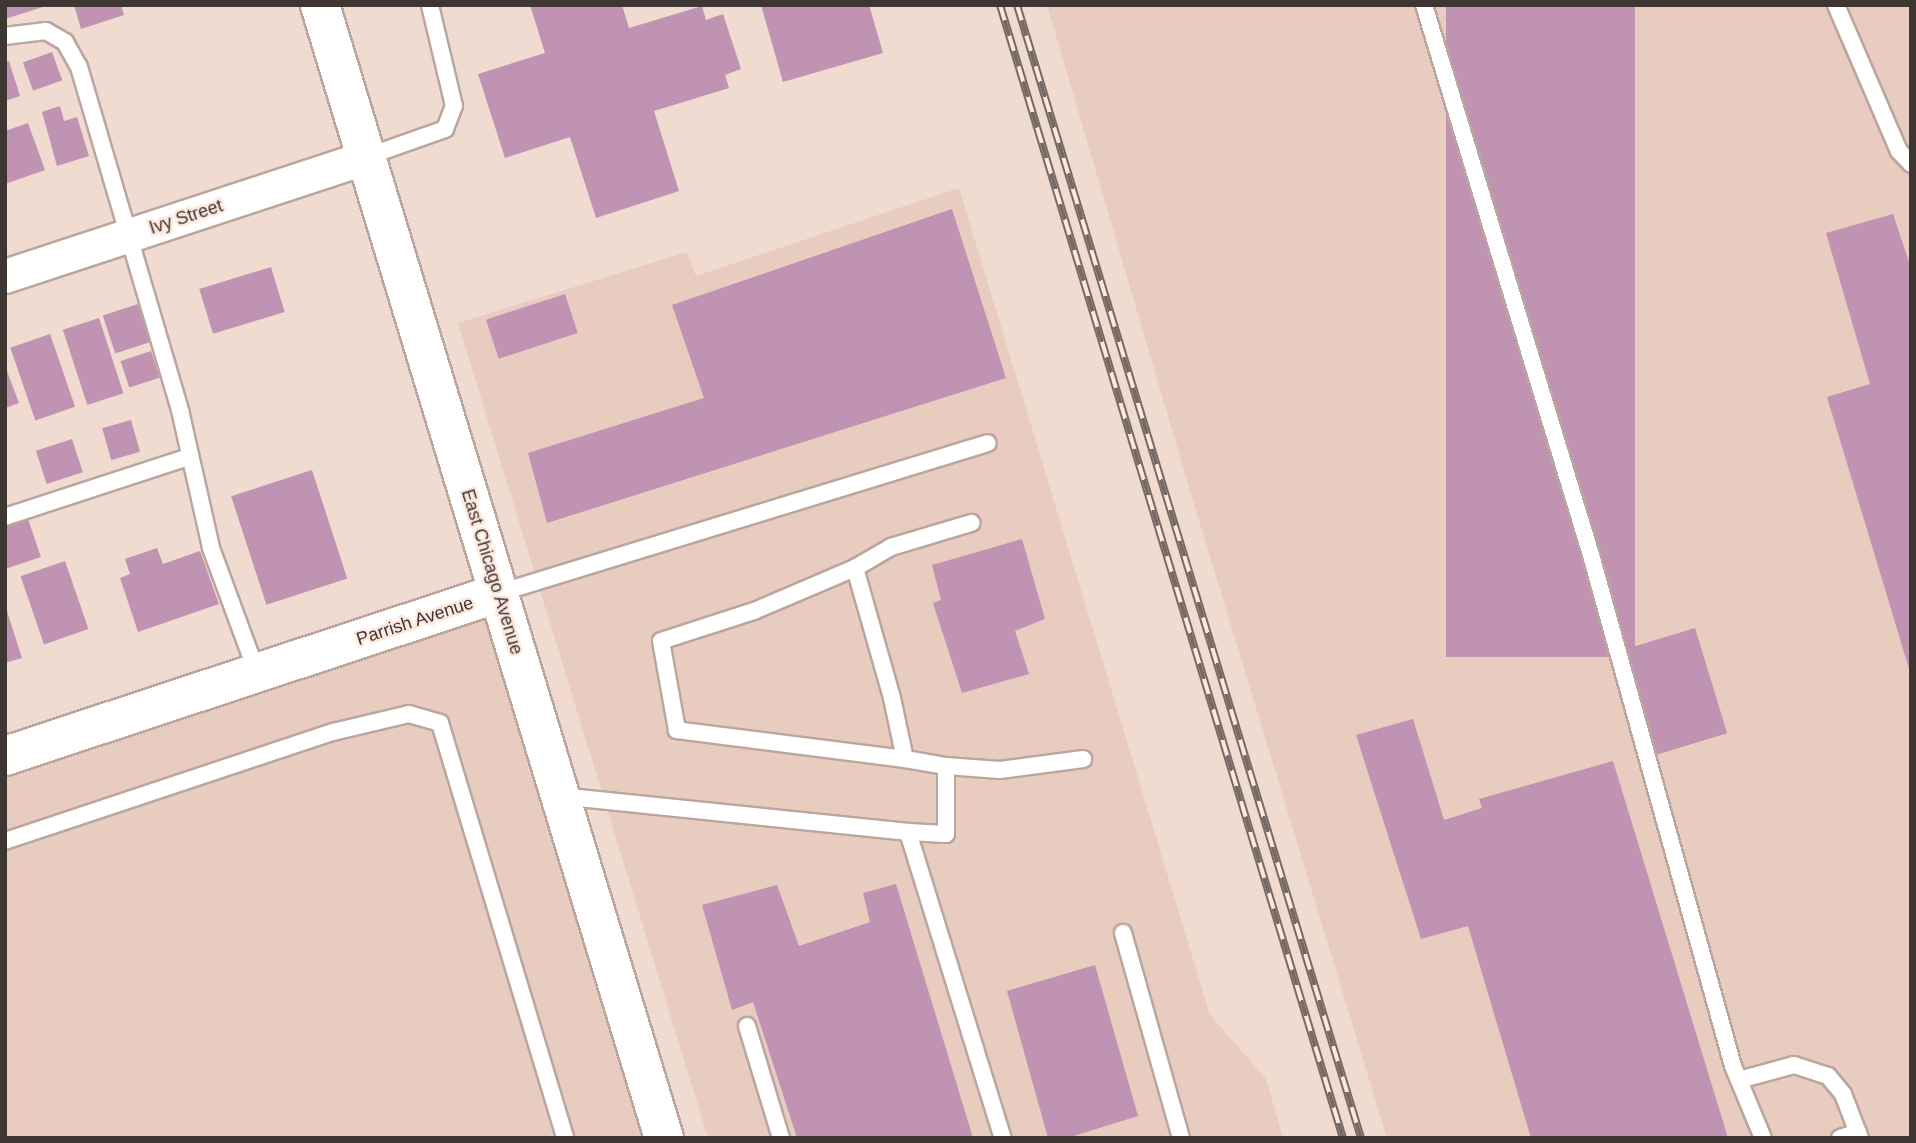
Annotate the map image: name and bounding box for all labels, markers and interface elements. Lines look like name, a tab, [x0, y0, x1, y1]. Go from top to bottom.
street label: Ivy Street	[147, 195, 225, 239]
street label: East Chicago Avenue	[456, 486, 528, 658]
street label: Parrish Avenue	[353, 592, 477, 650]

